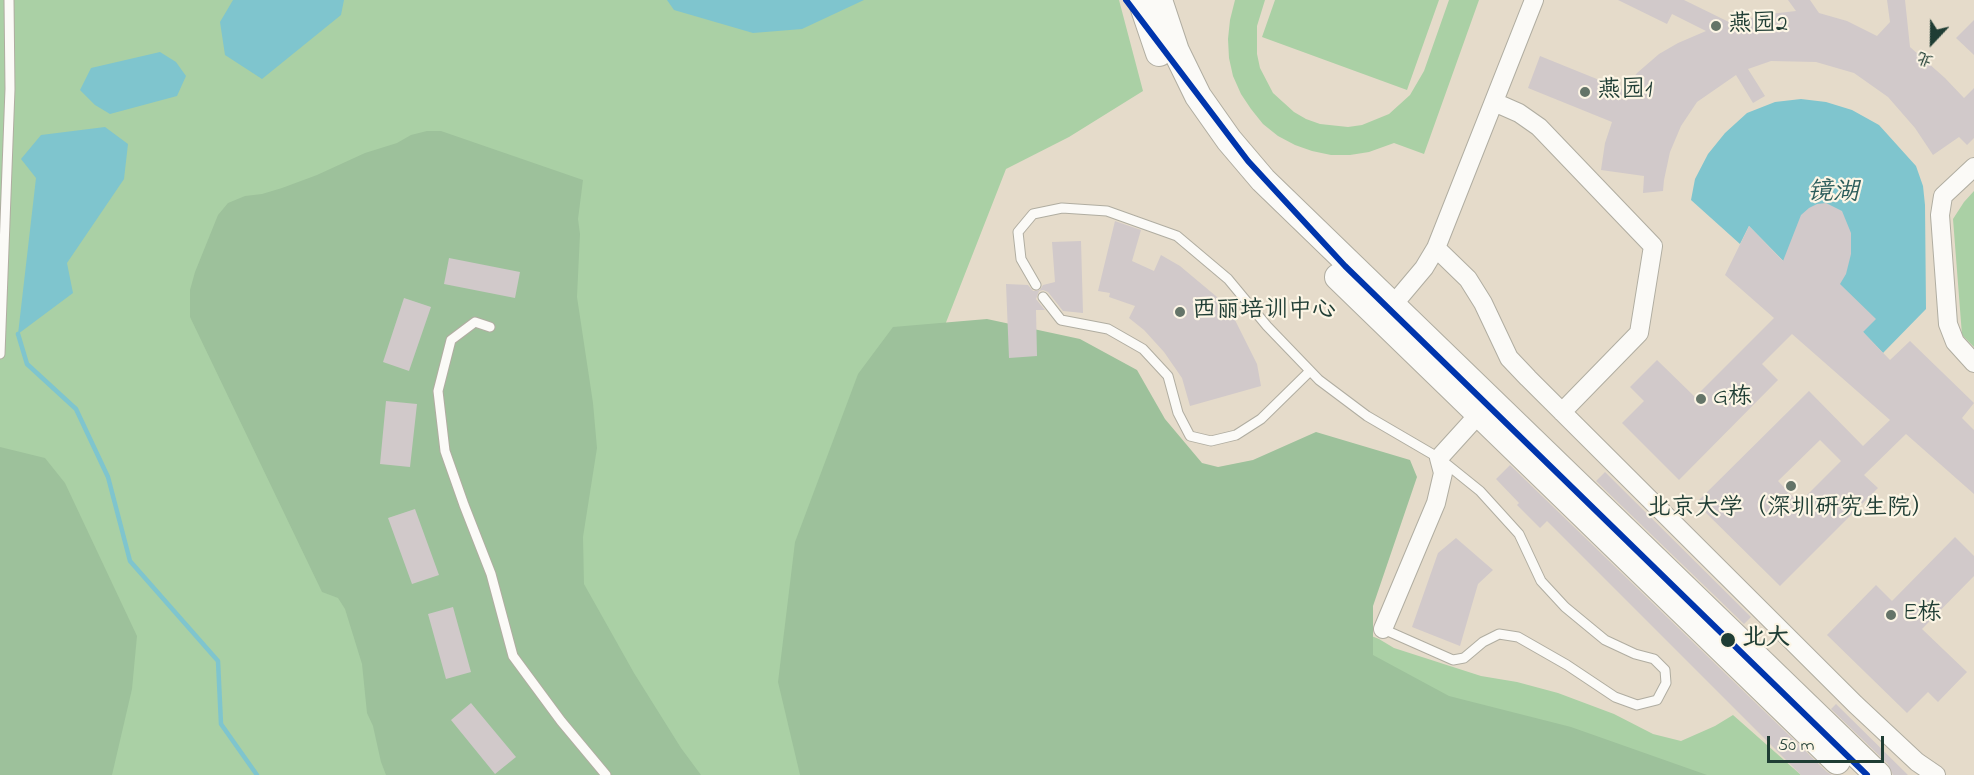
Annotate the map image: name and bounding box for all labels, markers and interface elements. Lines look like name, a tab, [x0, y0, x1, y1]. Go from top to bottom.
place label: 燕园2	[1728, 12, 1788, 40]
north arrow	[1902, 12, 1962, 72]
marker: 燕园2	[1709, 19, 1723, 33]
text: 北	[1913, 45, 1937, 73]
place label: 燕园1	[1597, 78, 1653, 106]
marker: 燕园1	[1578, 85, 1592, 99]
water label: 镜湖	[1807, 179, 1859, 211]
place label: 西丽培训中心	[1192, 298, 1336, 326]
marker: 西丽培训中心	[1173, 305, 1187, 319]
place label: G栋	[1713, 385, 1752, 413]
marker: G栋	[1694, 392, 1708, 406]
marker: 北京大学（深圳研究生院）	[1784, 479, 1798, 493]
place label: 北京大学（深圳研究生院）	[1647, 496, 1935, 524]
place label: E栋	[1903, 601, 1942, 629]
marker: E栋	[1884, 608, 1898, 622]
place label: 北大	[1742, 626, 1790, 654]
marker: 北大	[1719, 631, 1737, 649]
scale bar	[1770, 724, 1887, 762]
text: 50 m	[1778, 733, 1815, 759]

